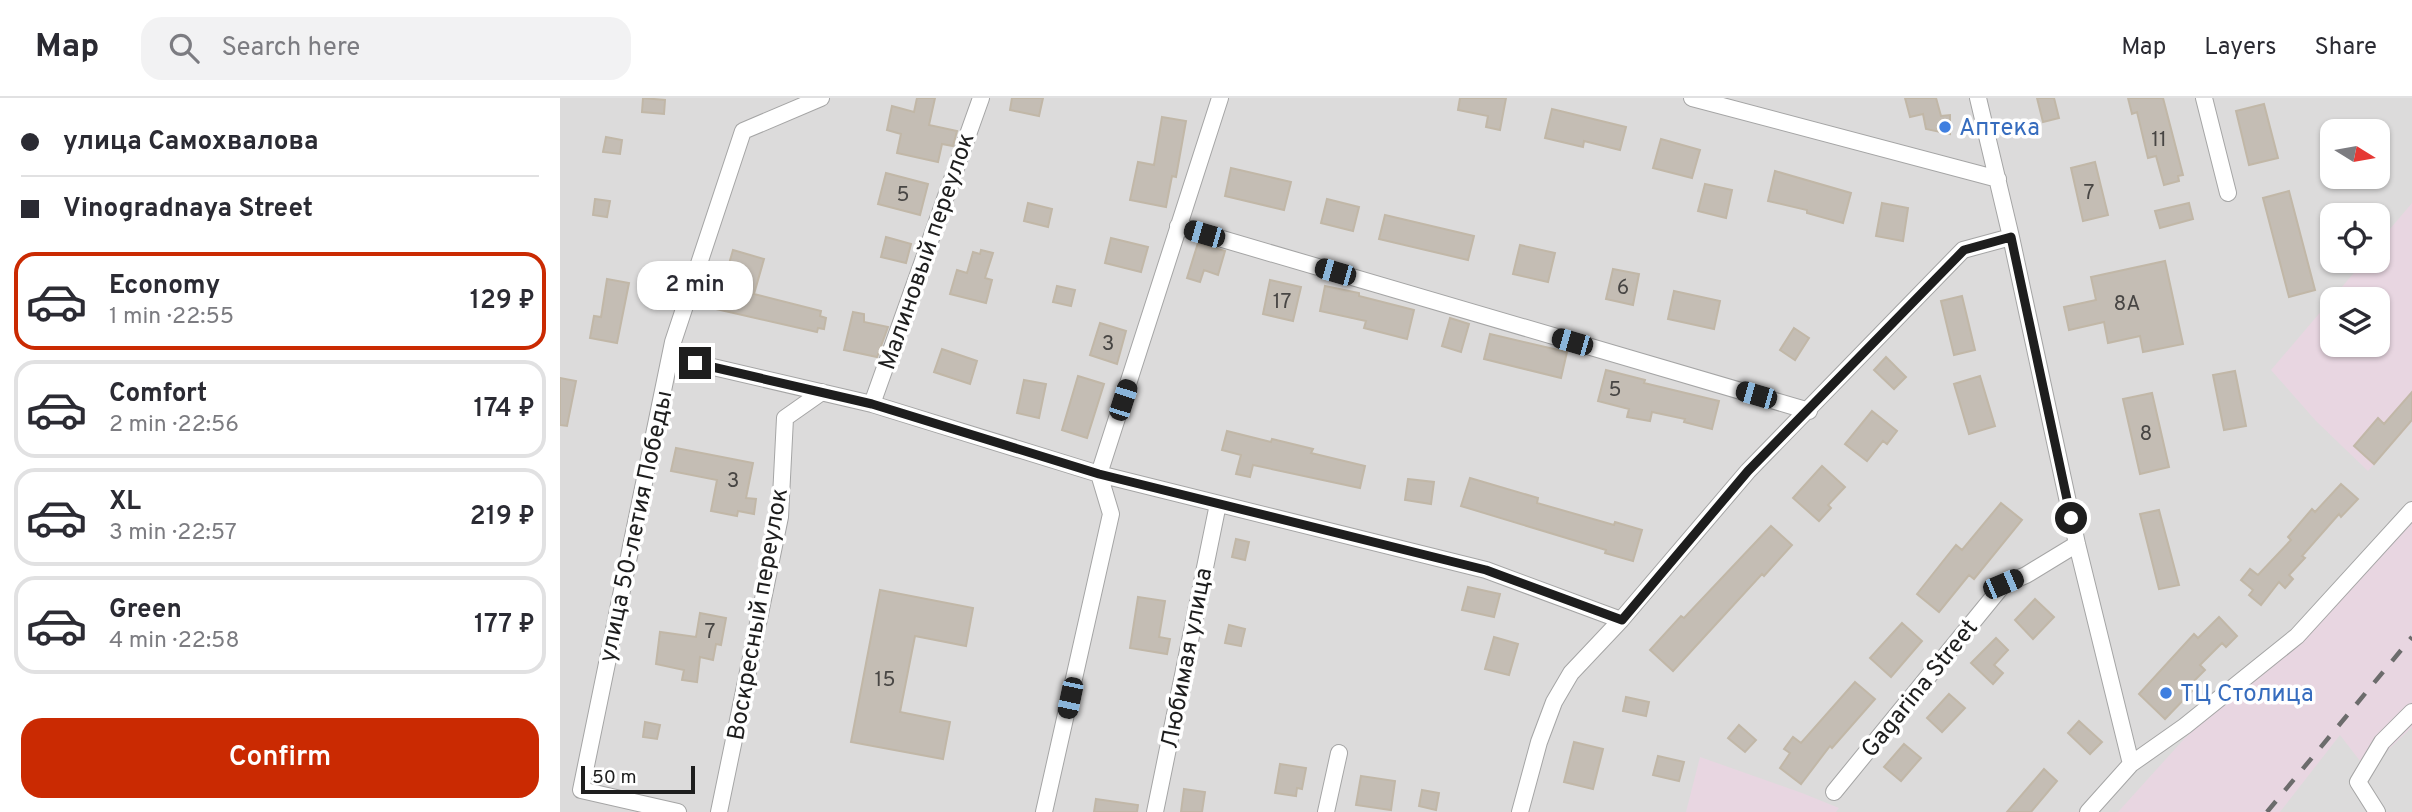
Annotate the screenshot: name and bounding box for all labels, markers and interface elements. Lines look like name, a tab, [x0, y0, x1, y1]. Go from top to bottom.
search box	[141, 17, 631, 80]
text: Map	[35, 27, 99, 69]
icon: search	[165, 29, 203, 67]
text: Search here	[221, 32, 360, 65]
text: Map	[2121, 33, 2166, 63]
text: Layers	[2204, 33, 2276, 63]
text: Share	[2314, 33, 2377, 63]
place label: Аптека	[1959, 114, 2040, 144]
marker: Аптека	[1937, 119, 1953, 135]
north arrow	[2320, 119, 2390, 189]
map controls	[2320, 119, 2390, 357]
text: улица Самохвалова	[63, 126, 319, 159]
house number: 11	[2151, 127, 2167, 154]
street label: Малиновый переулок	[873, 129, 983, 374]
house number: 7	[2084, 180, 2095, 207]
house number: 5	[896, 182, 910, 209]
text: Vinogradnaya Street	[63, 193, 313, 226]
button: locate	[2320, 203, 2390, 273]
car	[1181, 218, 1228, 250]
car	[1312, 256, 1359, 288]
callout: 2 min	[637, 261, 753, 310]
icon: car	[25, 270, 88, 333]
text: Economy	[109, 270, 220, 303]
text: 2 min	[665, 271, 725, 300]
house number: 6	[1617, 275, 1629, 302]
text: 129 ₽	[470, 285, 535, 318]
button: layers	[2320, 287, 2390, 357]
house number: 17	[1273, 289, 1291, 316]
house number: 8А	[2114, 291, 2140, 318]
text: 1 min · 22:55	[109, 303, 234, 332]
car	[1549, 326, 1596, 358]
house number: 3	[1102, 331, 1114, 358]
route end	[679, 347, 711, 379]
car	[1107, 377, 1140, 423]
house number: 5	[1608, 377, 1622, 404]
icon: car	[25, 378, 88, 441]
text: Comfort	[109, 378, 207, 411]
car	[1733, 379, 1780, 411]
street label: улица 50-летия Победы	[593, 388, 680, 665]
text: 174 ₽	[474, 393, 535, 426]
text: 2 min · 22:56	[109, 411, 239, 440]
house number: 8	[2140, 421, 2152, 448]
house number: 3	[727, 468, 739, 495]
icon: car	[25, 486, 88, 549]
text: XL	[109, 486, 141, 519]
street label: Воскресный переулок	[722, 486, 796, 743]
text: 219 ₽	[470, 501, 535, 534]
route start	[2055, 502, 2087, 534]
text: 3 min · 22:57	[109, 519, 237, 548]
street label: Любимая улица	[1156, 565, 1220, 751]
car	[1980, 566, 2027, 602]
icon: car	[25, 594, 88, 657]
text: Green	[109, 594, 182, 627]
text: 177 ₽	[474, 609, 535, 642]
street label: Gagarina Street	[1856, 614, 1986, 765]
house number: 7	[705, 619, 716, 646]
text: 4 min · 22:58	[109, 627, 239, 656]
house number: 15	[875, 667, 895, 694]
car	[1056, 675, 1085, 721]
place label: ТЦ Столица	[2180, 680, 2314, 710]
marker: ТЦ Столица	[2158, 685, 2174, 701]
button: Confirm	[21, 718, 539, 798]
scale bar	[581, 763, 695, 795]
text: 50 m	[592, 766, 637, 790]

